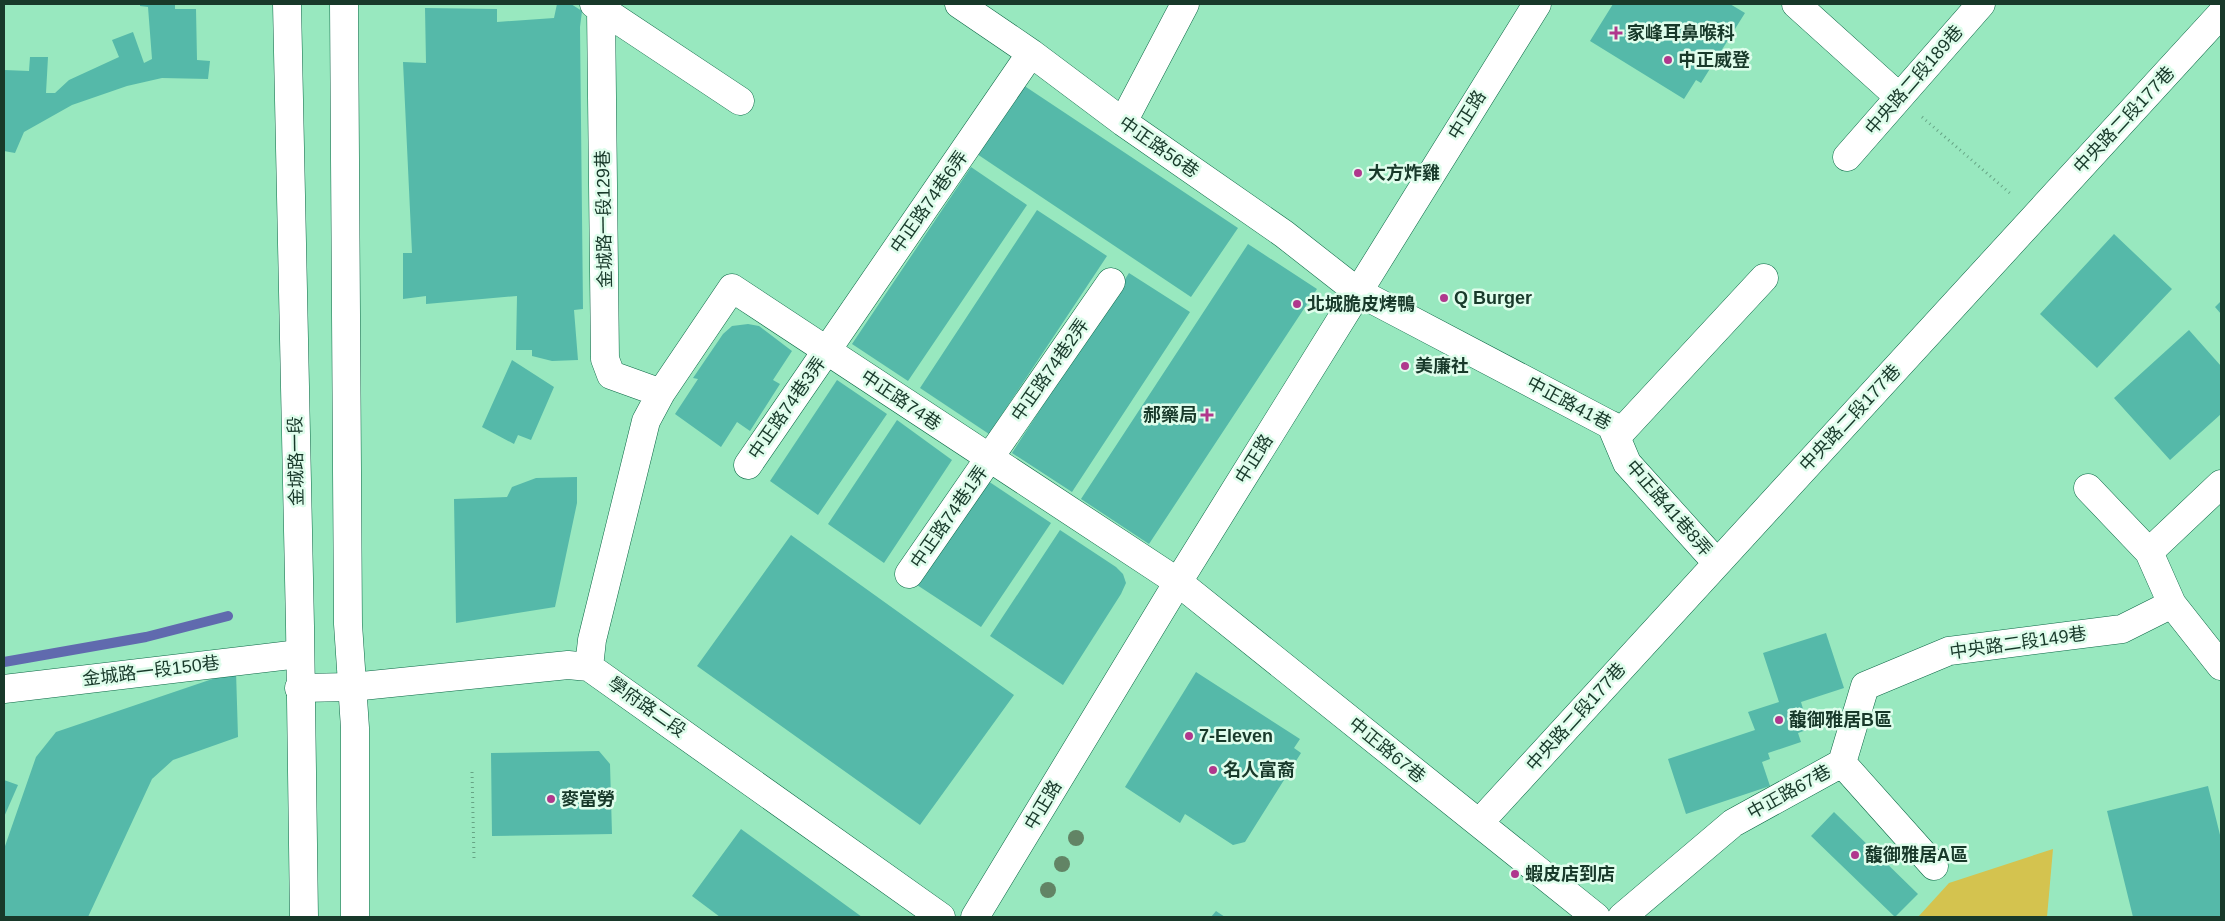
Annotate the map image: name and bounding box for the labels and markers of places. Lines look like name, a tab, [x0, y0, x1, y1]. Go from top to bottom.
place label: 家峰耳鼻喉科	[1627, 23, 1735, 43]
marker: 家峰耳鼻喉科	[1609, 26, 1623, 40]
place label: 中正威登	[1678, 50, 1750, 70]
marker: 中正威登	[1662, 54, 1674, 66]
place label: 大方炸雞	[1368, 163, 1440, 183]
marker: 大方炸雞	[1352, 167, 1364, 179]
place label: Q Burger	[1454, 288, 1532, 308]
marker: Q Burger	[1438, 292, 1450, 304]
place label: 北城脆皮烤鴨	[1307, 294, 1415, 314]
marker: 北城脆皮烤鴨	[1291, 298, 1303, 310]
place label: 美廉社	[1415, 356, 1469, 376]
marker: 美廉社	[1399, 360, 1411, 372]
place label: 郝藥局	[1143, 405, 1197, 425]
marker: 郝藥局	[1201, 409, 1213, 421]
place label: 馥御雅居B區	[1789, 710, 1892, 730]
marker: 馥御雅居B區	[1773, 714, 1785, 726]
place label: 7-Eleven	[1199, 726, 1273, 746]
marker: 7-Eleven	[1183, 730, 1195, 742]
place label: 名人富裔	[1223, 760, 1295, 780]
marker: 名人富裔	[1207, 764, 1219, 776]
place label: 麥當勞	[561, 789, 615, 809]
marker: 麥當勞	[545, 793, 557, 805]
place label: 馥御雅居A區	[1865, 845, 1968, 865]
marker: 馥御雅居A區	[1849, 849, 1861, 861]
place label: 蝦皮店到店	[1525, 864, 1615, 884]
marker: 蝦皮店到店	[1509, 868, 1521, 880]

